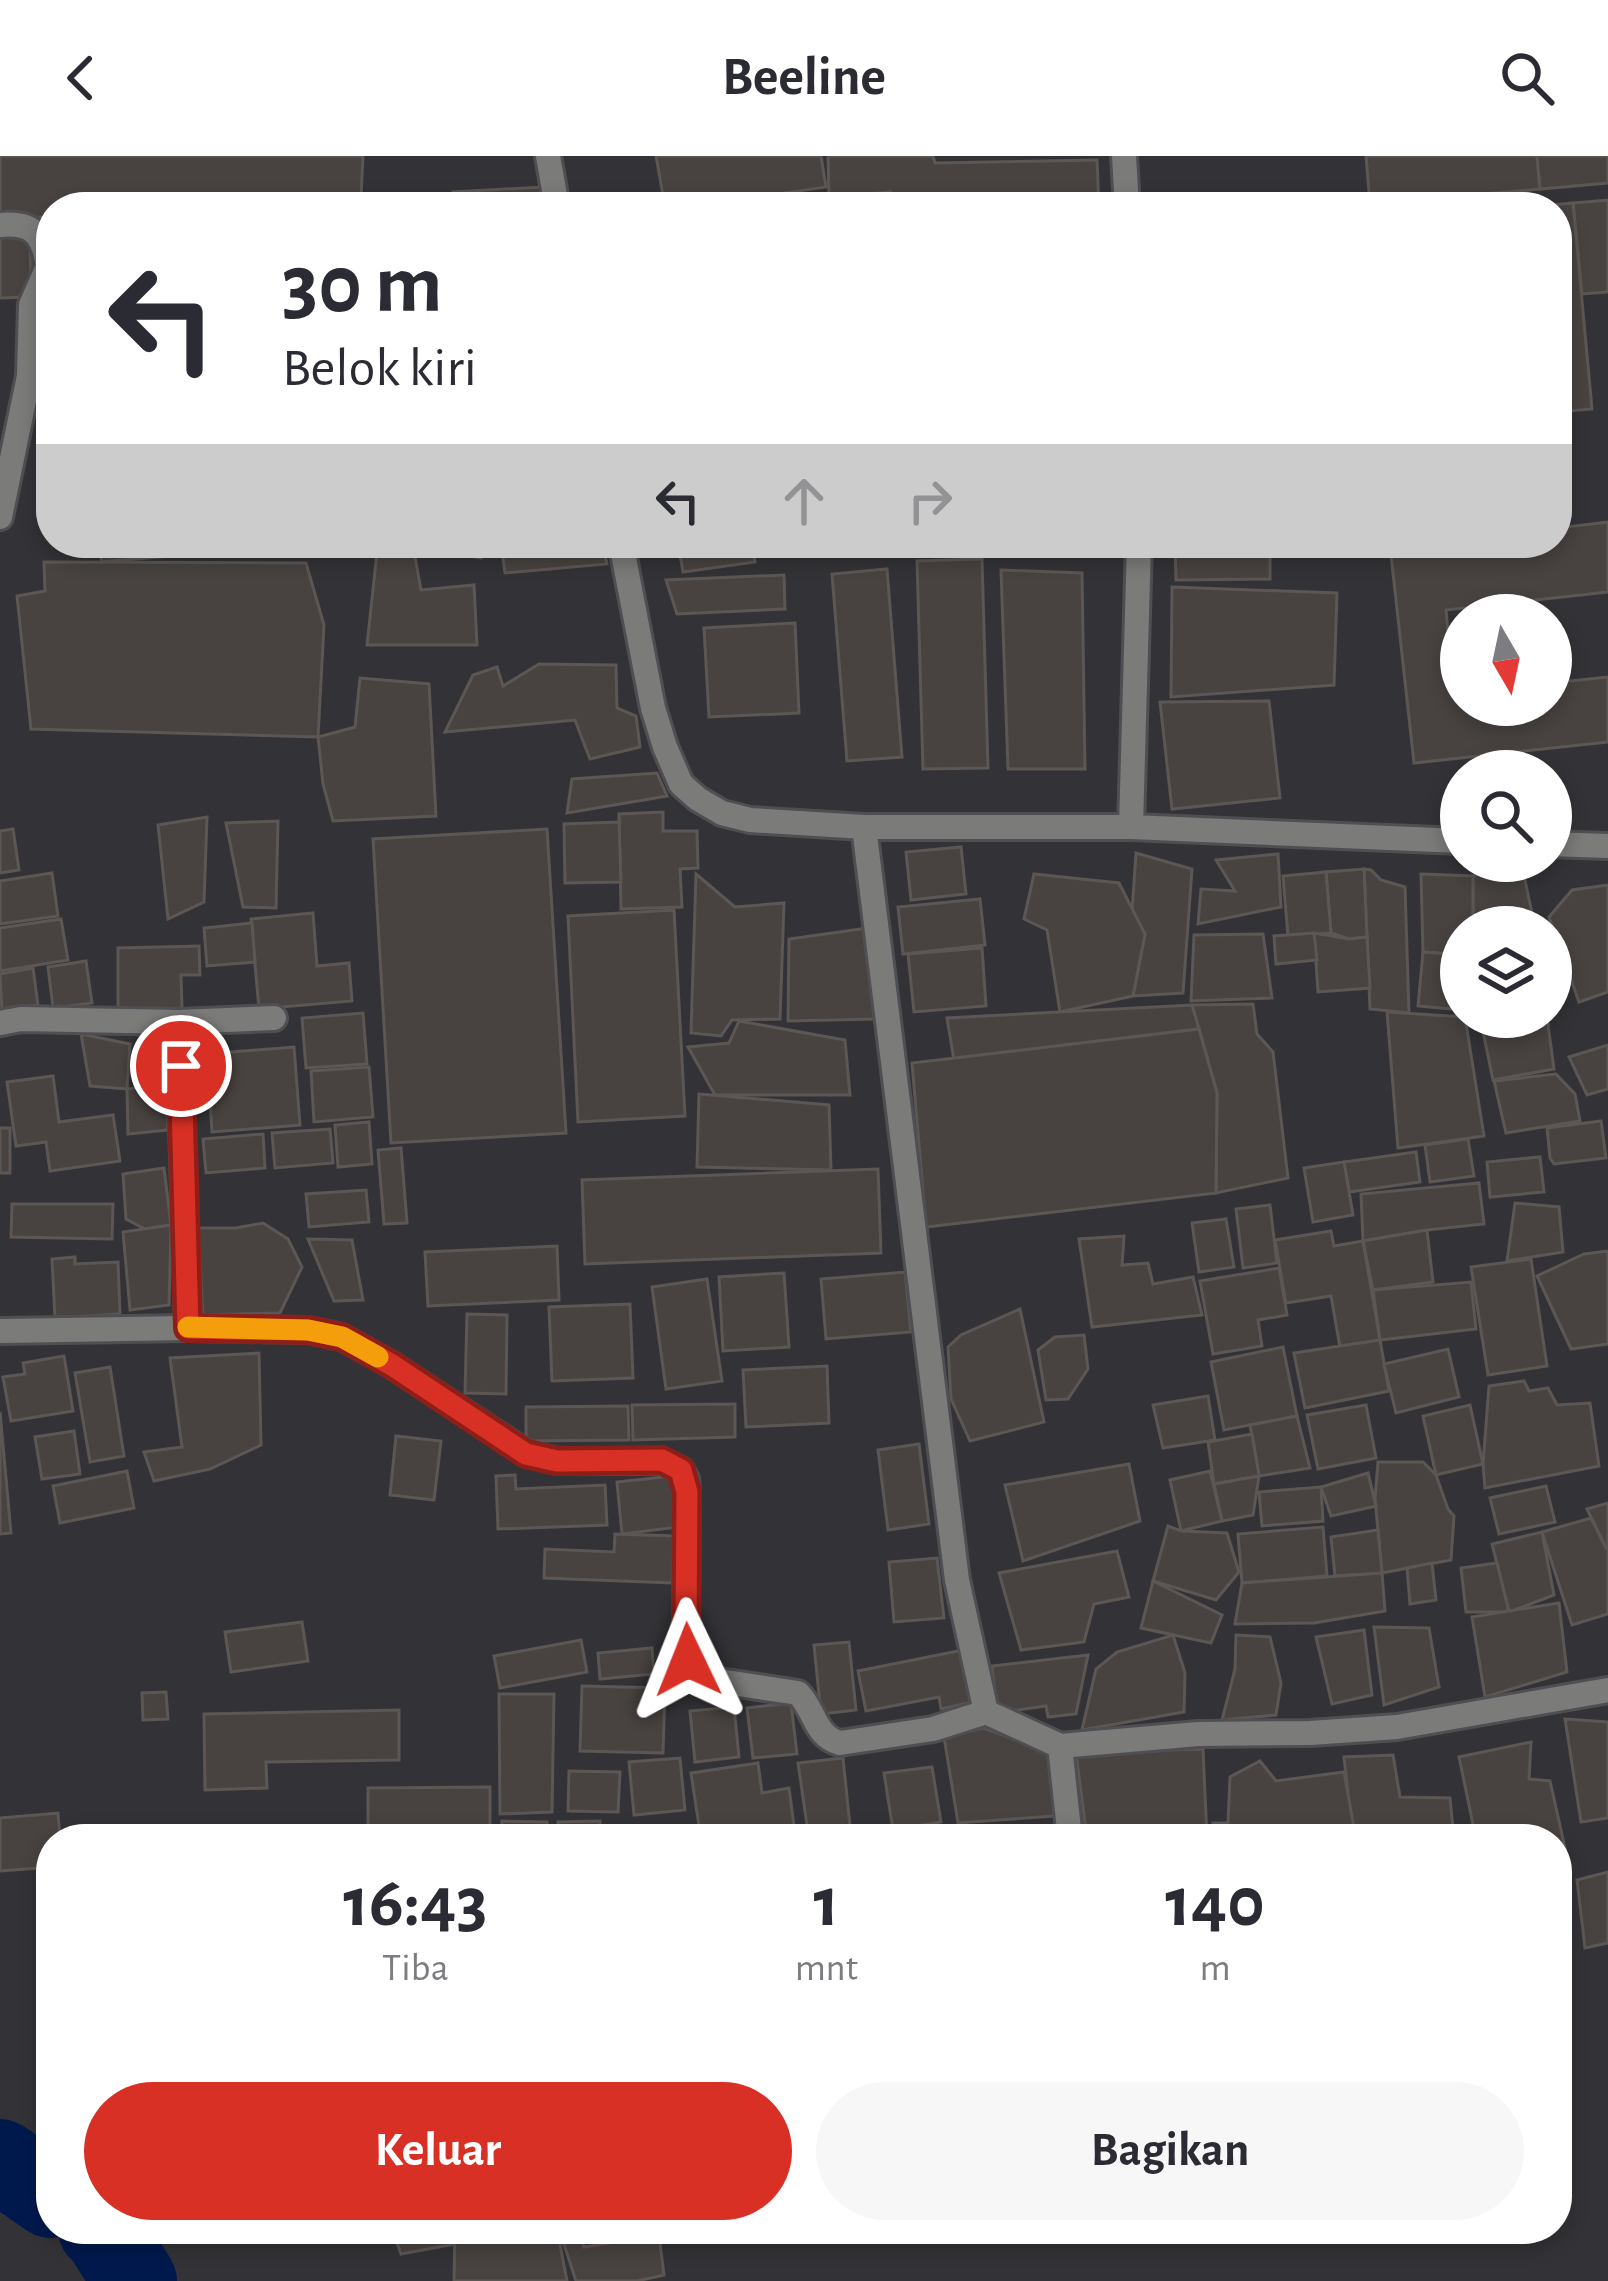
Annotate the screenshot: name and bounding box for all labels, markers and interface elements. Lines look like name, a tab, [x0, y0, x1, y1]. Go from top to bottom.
icon: back	[48, 45, 114, 111]
icon: search	[1494, 45, 1560, 111]
text: Beeline	[722, 51, 886, 105]
icon: left	[84, 240, 240, 396]
text: 30 m	[282, 244, 442, 328]
text: Belok kiri	[282, 342, 477, 396]
icon: left	[645, 468, 711, 534]
icon: ahead	[771, 468, 837, 534]
icon: right	[897, 468, 963, 534]
north arrow	[1440, 594, 1572, 726]
map controls	[1440, 594, 1572, 1038]
button: search	[1440, 750, 1572, 882]
button: layers	[1440, 906, 1572, 1038]
pin	[130, 1015, 232, 1117]
icon: arrive	[148, 1033, 214, 1099]
position arrow	[625, 1597, 751, 1723]
text: 16:43	[343, 1867, 488, 1939]
text: 1	[813, 1867, 839, 1939]
text: 140	[1165, 1867, 1265, 1939]
text: Tiba	[382, 1949, 449, 1988]
text: mnt	[795, 1949, 858, 1988]
text: m	[1199, 1949, 1231, 1988]
button: Keluar	[84, 2082, 792, 2220]
button: Bagikan	[816, 2082, 1524, 2220]

